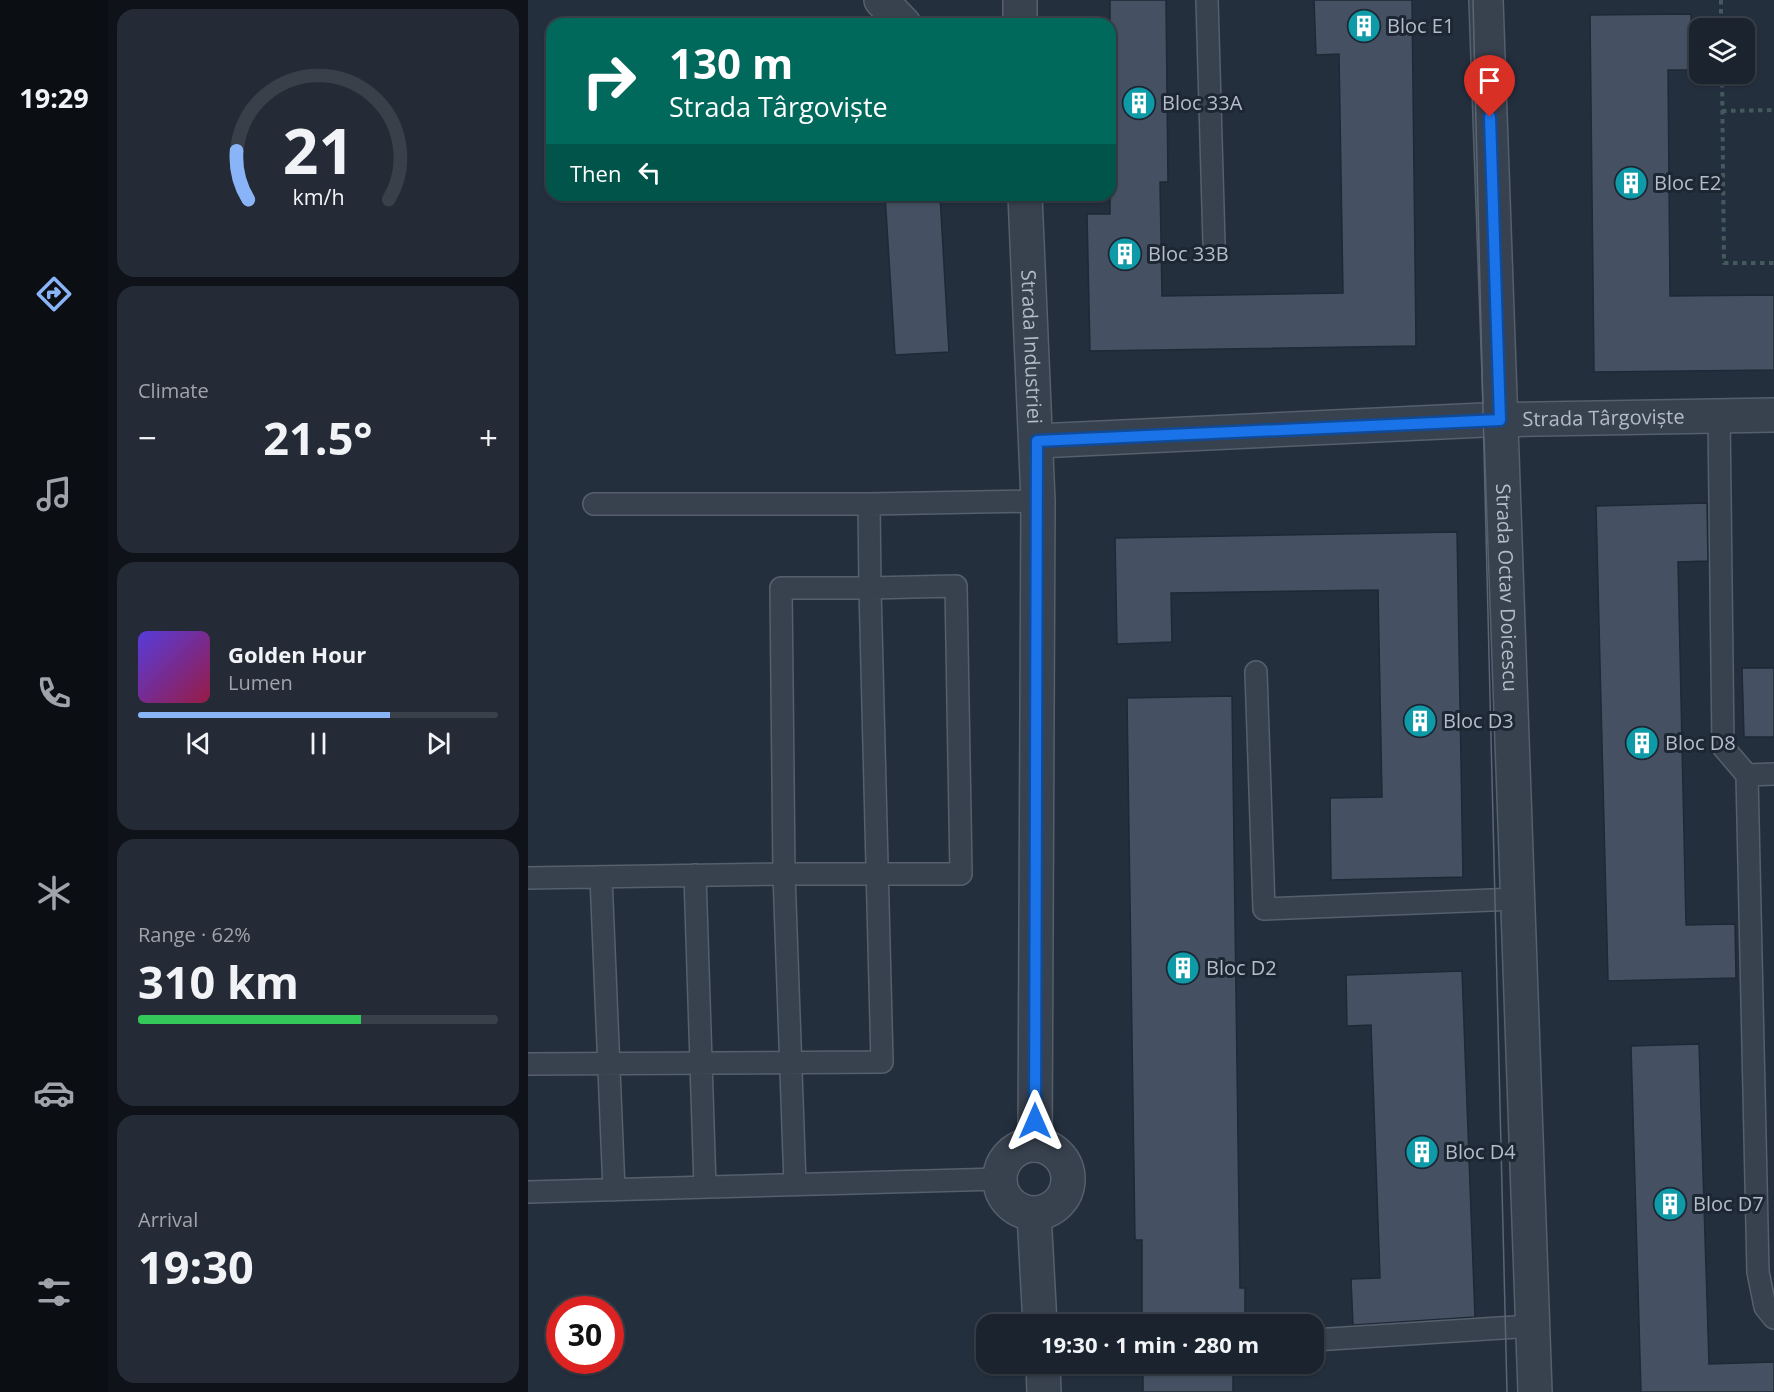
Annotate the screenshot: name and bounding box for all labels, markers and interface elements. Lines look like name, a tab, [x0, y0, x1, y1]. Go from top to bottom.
building icon: Bloc E1	[1346, 8, 1382, 44]
place label: Bloc E1	[1387, 12, 1454, 39]
map controls	[1689, 18, 1755, 84]
button: layers	[1689, 18, 1755, 84]
text: 130 m	[669, 34, 793, 91]
icon: right	[570, 42, 648, 120]
pin	[1464, 55, 1515, 117]
icon: arrive	[1473, 64, 1506, 97]
text: 19:29	[19, 79, 89, 116]
building icon: Bloc 33A	[1121, 85, 1157, 121]
text: Strada Târgoviște	[669, 88, 888, 125]
place label: Bloc 33A	[1162, 89, 1243, 116]
text: 21	[282, 107, 354, 192]
icon: left	[633, 156, 666, 189]
text: Then	[570, 158, 621, 188]
building icon: Bloc E2	[1613, 165, 1649, 201]
place label: Bloc E2	[1654, 169, 1721, 196]
text: km/h	[292, 182, 344, 211]
building icon: Bloc 33B	[1107, 236, 1143, 272]
place label: Bloc 33B	[1148, 240, 1229, 267]
street label: Strada Industriei	[1015, 269, 1049, 425]
icon: directions	[33, 273, 75, 315]
text: Climate	[138, 377, 209, 404]
street label: Strada Târgoviște	[1522, 403, 1685, 432]
text: 21.5°	[263, 407, 373, 468]
text: −	[138, 415, 157, 460]
text: +	[479, 415, 498, 460]
icon: music	[33, 473, 75, 515]
street label: Strada Octav Doicescu	[1490, 483, 1524, 692]
text: Golden Hour	[228, 639, 366, 669]
text: Lumen	[228, 669, 293, 696]
icon: phone	[33, 672, 75, 714]
building icon: Bloc D3	[1402, 703, 1438, 739]
place label: Bloc D3	[1443, 707, 1514, 734]
building icon: Bloc D8	[1624, 725, 1660, 761]
icon: previous	[182, 727, 215, 760]
icon: pause	[302, 727, 335, 760]
icon: next	[422, 727, 455, 760]
place label: Bloc D8	[1665, 729, 1736, 756]
icon: climate	[33, 872, 75, 914]
text: Range · 62%	[138, 921, 251, 948]
building icon: Bloc D2	[1165, 950, 1201, 986]
text: 310 km	[138, 951, 299, 1012]
place label: Bloc D2	[1206, 954, 1277, 981]
icon: car	[33, 1072, 75, 1114]
position arrow	[1003, 1089, 1067, 1153]
building icon: Bloc D4	[1404, 1134, 1440, 1170]
place label: Bloc D4	[1445, 1138, 1516, 1165]
building icon: Bloc D7	[1652, 1186, 1688, 1222]
place label: Bloc D7	[1693, 1190, 1764, 1217]
text: Arrival	[138, 1206, 198, 1233]
text: 19:30	[138, 1236, 254, 1297]
icon: filters	[33, 1271, 75, 1313]
speed limit sign: 30	[546, 1296, 624, 1374]
text: 19:30 · 1 min · 280 m	[1041, 1329, 1259, 1359]

